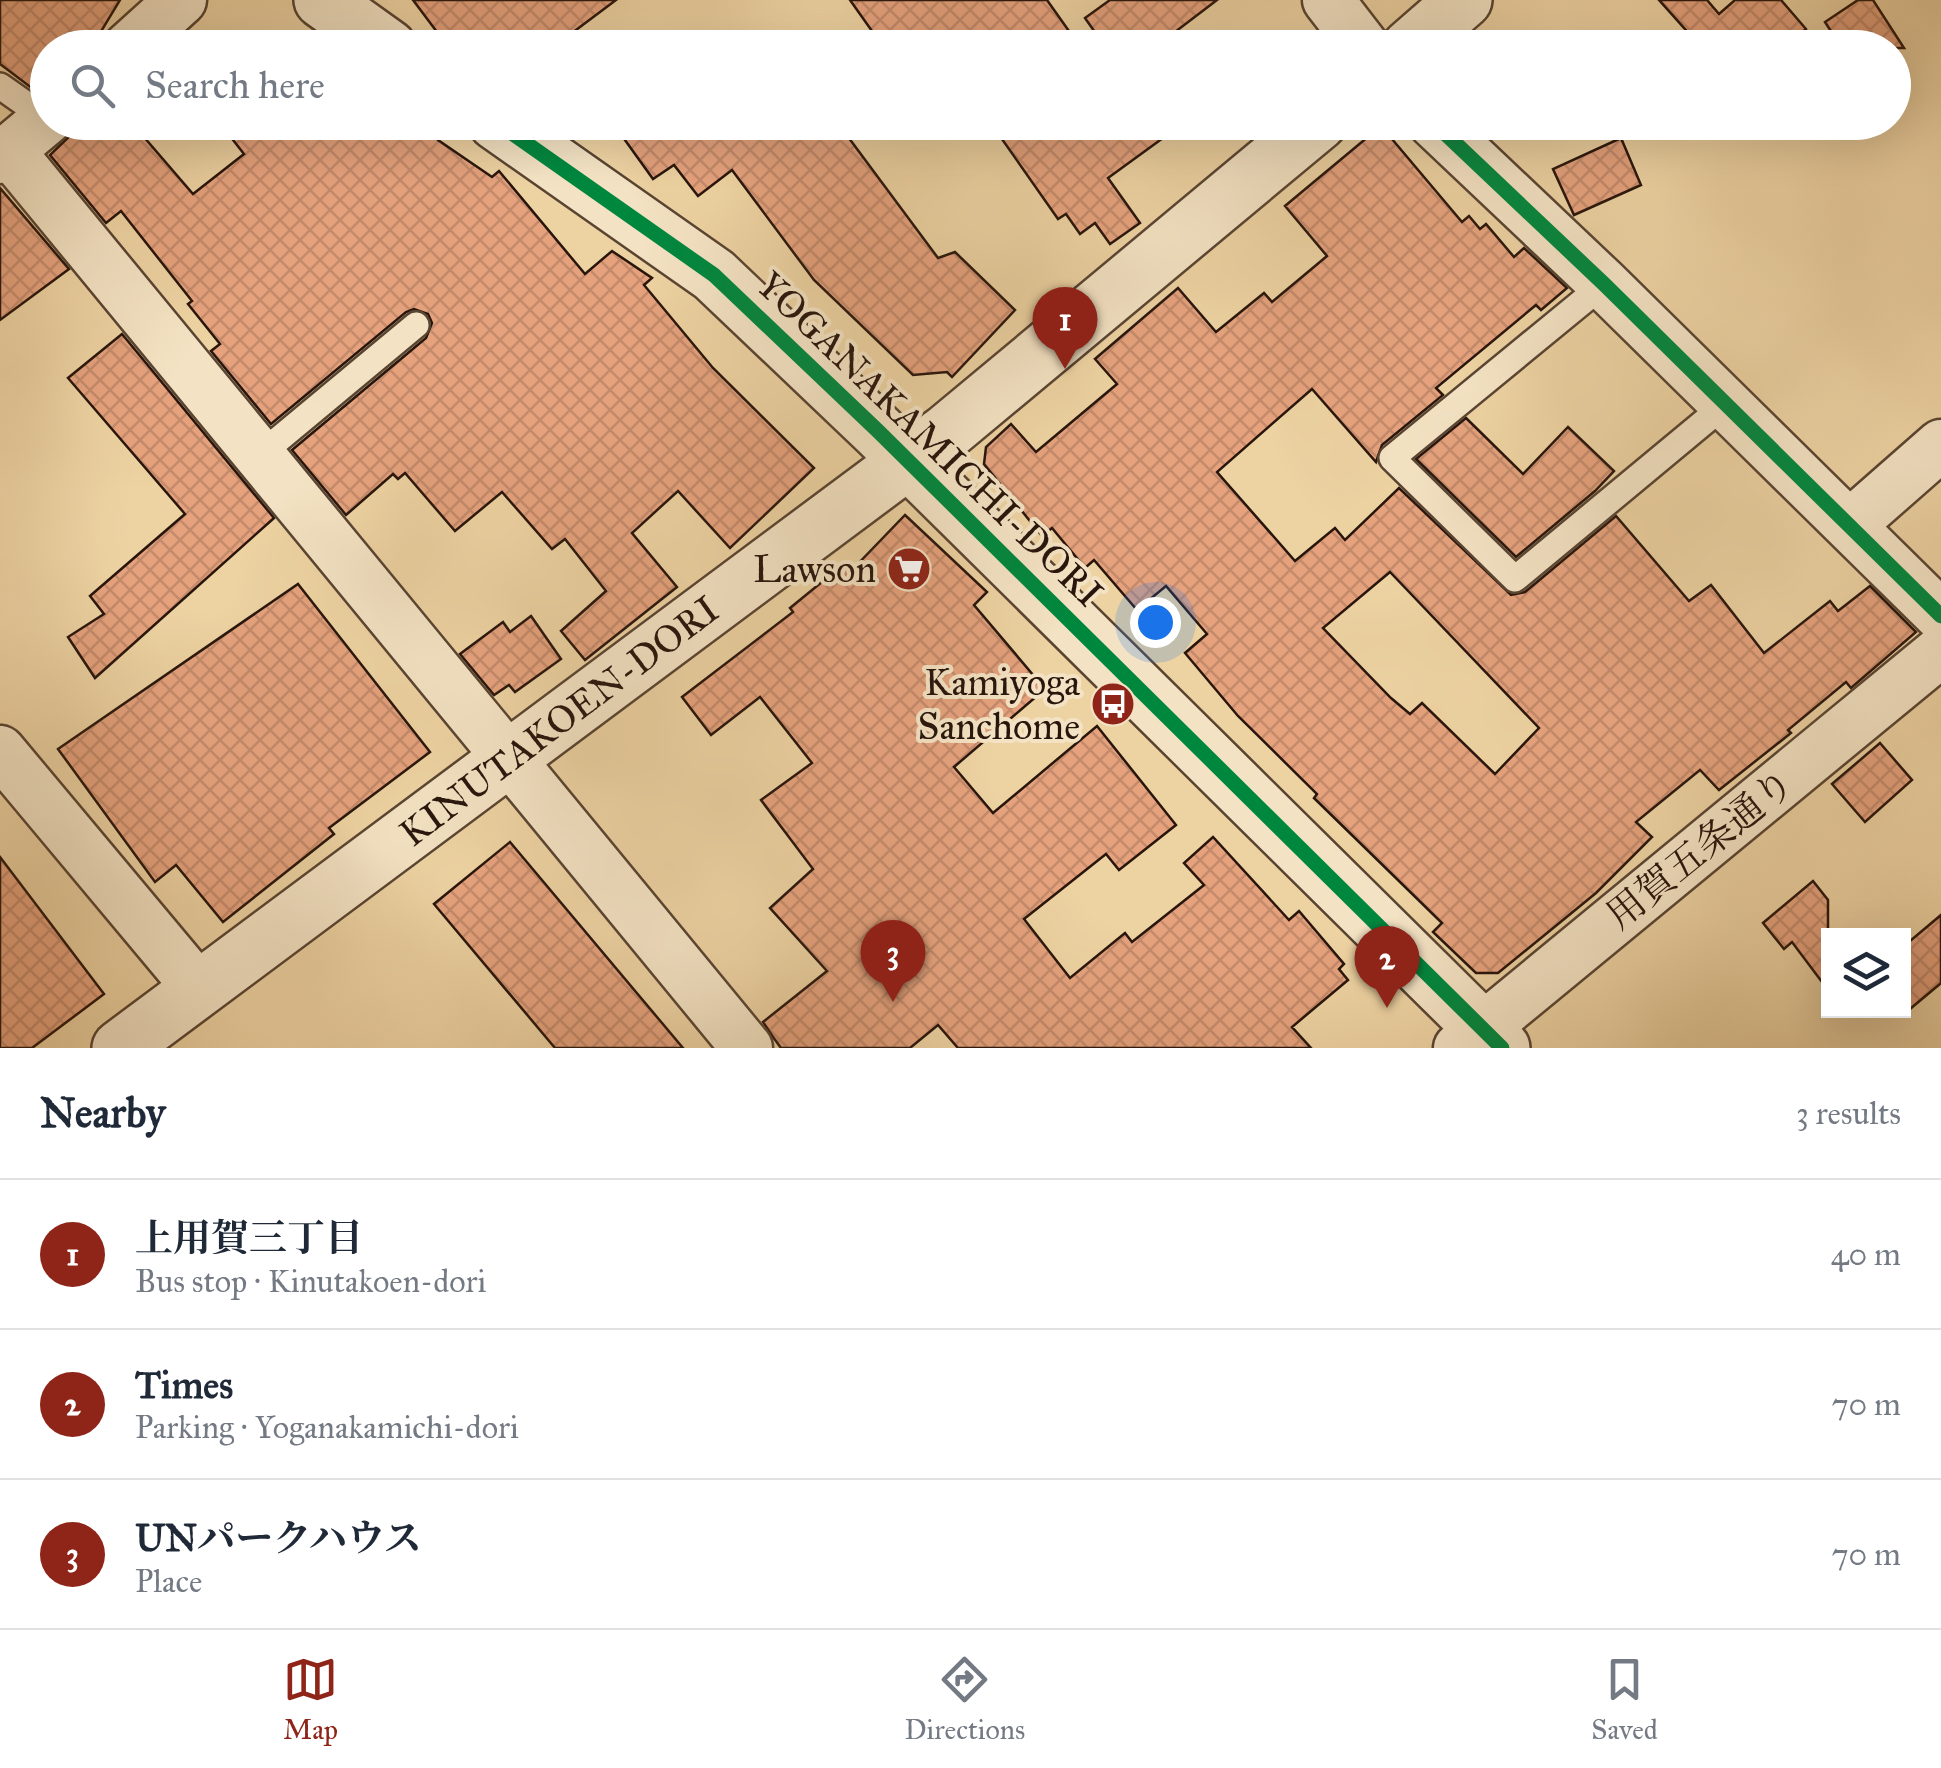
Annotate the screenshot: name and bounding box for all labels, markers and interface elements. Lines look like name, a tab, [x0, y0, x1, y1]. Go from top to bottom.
search box	[30, 30, 1911, 140]
icon: search	[65, 58, 120, 113]
text: Search here	[145, 62, 325, 108]
street label: YOGANAKAMICHI-DORI	[748, 262, 1112, 616]
pin: 1	[1032, 286, 1098, 369]
place label: Lawson	[753, 546, 876, 592]
supermarket icon: Lawson	[886, 546, 932, 592]
street label: KINUTAKOEN-DORI	[390, 586, 728, 856]
your location	[1130, 597, 1181, 648]
place label: Kamiyoga Sanchome	[918, 659, 1081, 749]
bus stop icon: Kamiyoga Sanchome	[1090, 681, 1136, 727]
street label: 用賀五条通り	[1597, 759, 1803, 939]
pin: 3	[860, 920, 926, 1002]
pin: 2	[1354, 926, 1420, 1008]
map controls	[1821, 928, 1911, 1018]
button: layers	[1821, 928, 1911, 1018]
text: Nearby	[40, 1087, 165, 1139]
text: 3 results	[1796, 1094, 1901, 1133]
text: 上用賀三丁目	[135, 1215, 363, 1261]
text: 1	[66, 1235, 79, 1274]
text: 40 m	[1831, 1235, 1901, 1274]
text: Bus stop · Kinutakoen-dori	[135, 1262, 486, 1301]
text: Times	[135, 1362, 233, 1408]
text: 2	[65, 1385, 80, 1424]
text: 70 m	[1832, 1385, 1901, 1424]
text: Parking · Yoganakamichi-dori	[135, 1408, 519, 1447]
text: UNパークハウス	[135, 1515, 422, 1561]
text: 3	[66, 1535, 79, 1574]
text: 70 m	[1832, 1535, 1901, 1574]
text: Place	[135, 1562, 202, 1601]
tab: Map	[283, 1652, 338, 1747]
tab: Directions	[904, 1652, 1025, 1747]
tab: Saved	[1591, 1652, 1658, 1747]

